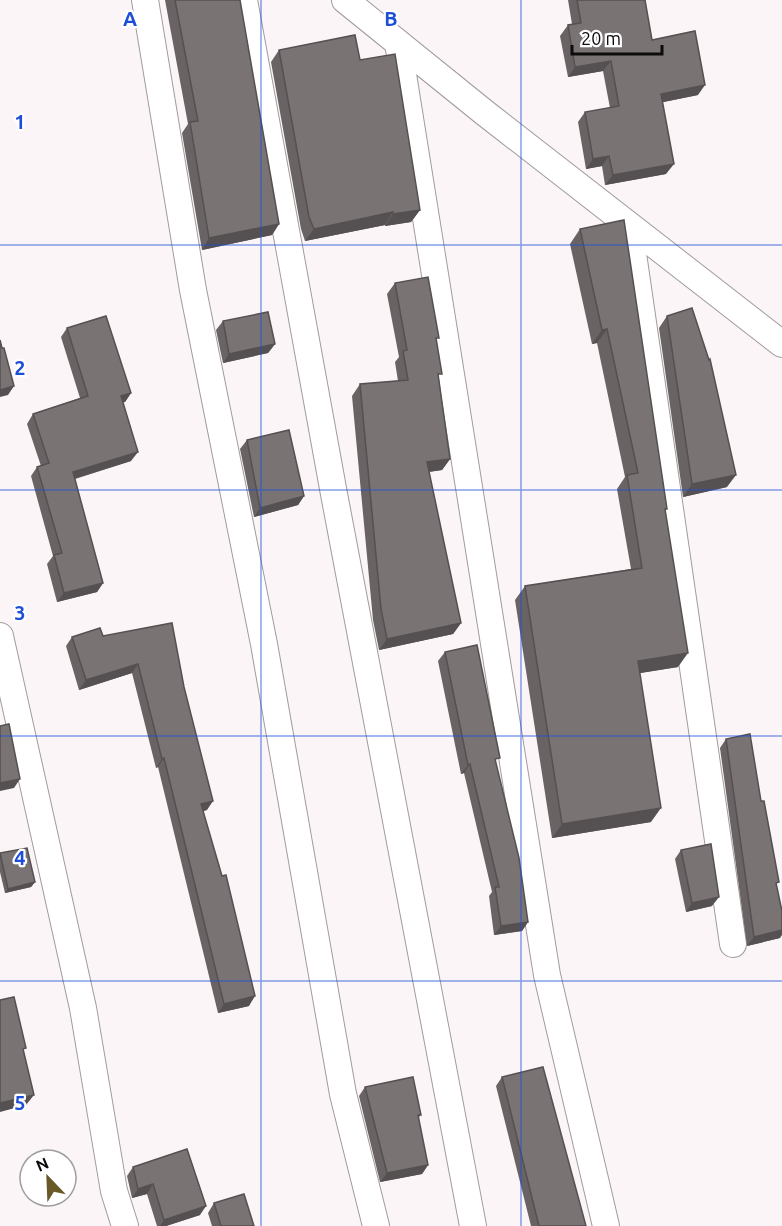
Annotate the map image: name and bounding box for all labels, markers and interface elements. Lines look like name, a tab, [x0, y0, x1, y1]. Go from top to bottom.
text: A	[123, 7, 137, 30]
text: B	[384, 7, 398, 30]
scale bar	[572, 18, 662, 56]
text: 20 m	[581, 28, 621, 48]
text: 1	[14, 110, 26, 133]
text: 2	[14, 356, 26, 379]
text: 3	[14, 601, 26, 624]
text: 4	[14, 846, 26, 869]
text: 5	[14, 1091, 26, 1114]
north arrow	[18, 1148, 78, 1208]
text: N	[33, 1154, 51, 1175]

